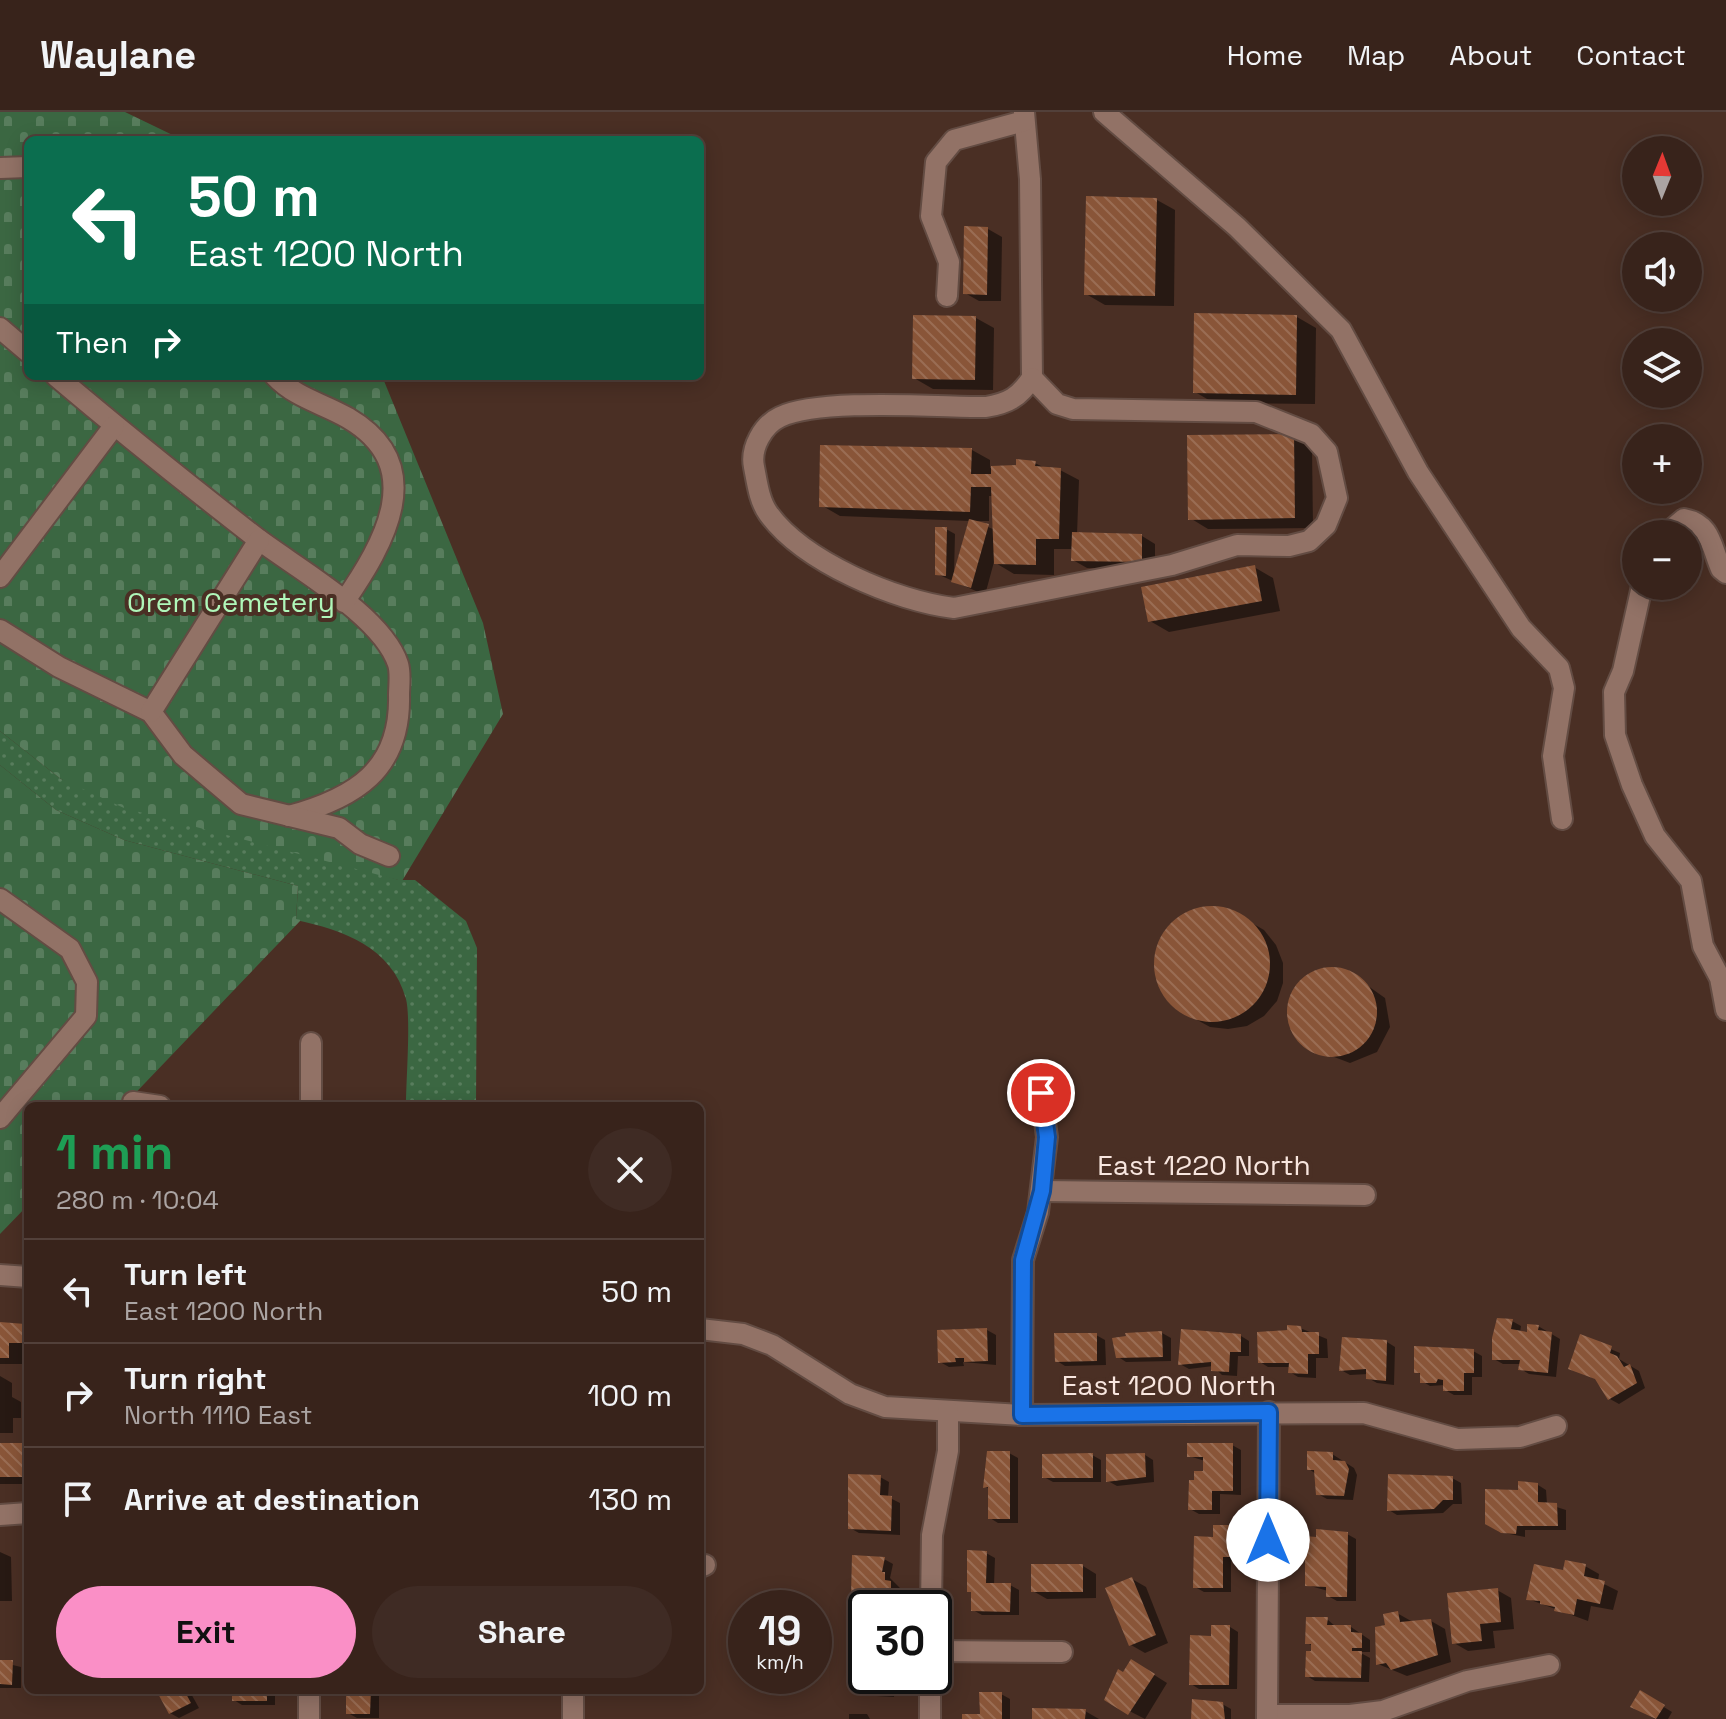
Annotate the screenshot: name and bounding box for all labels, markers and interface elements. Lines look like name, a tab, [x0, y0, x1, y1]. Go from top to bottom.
text: Waylane	[40, 31, 196, 79]
text: Home	[1227, 37, 1303, 73]
text: Map	[1347, 37, 1405, 73]
text: About	[1449, 37, 1532, 73]
text: Contact	[1576, 37, 1686, 73]
north arrow	[1622, 136, 1702, 216]
map controls	[1622, 136, 1702, 600]
text: 50 m	[188, 161, 320, 232]
icon: left	[56, 168, 160, 272]
text: East 1200 North	[188, 231, 464, 277]
button: sound	[1622, 232, 1702, 312]
icon: right	[144, 320, 188, 364]
text: Then	[56, 323, 128, 362]
button: layers	[1622, 328, 1702, 408]
button: +	[1622, 424, 1702, 504]
button: −	[1622, 520, 1702, 600]
park label: Orem Cemetery	[127, 584, 335, 620]
pin	[1007, 1059, 1075, 1127]
icon: arrive	[1019, 1071, 1063, 1115]
text: 1 min	[56, 1122, 173, 1183]
button: close	[588, 1128, 672, 1212]
street label: East 1220 North	[1097, 1147, 1311, 1183]
text: 280 m · 10:04	[56, 1183, 219, 1217]
text: Turn left	[124, 1255, 247, 1294]
icon: left	[56, 1269, 100, 1313]
text: 50 m	[601, 1272, 672, 1311]
text: East 1200 North	[124, 1294, 323, 1328]
text: Turn right	[124, 1359, 267, 1398]
street label: East 1200 North	[1062, 1367, 1276, 1403]
icon: right	[56, 1373, 100, 1417]
text: 100 m	[587, 1376, 672, 1415]
text: North 1110 East	[124, 1398, 313, 1432]
icon: arrive	[56, 1477, 100, 1521]
text: Arrive at destination	[124, 1480, 420, 1519]
text: 130 m	[589, 1480, 672, 1519]
position arrow	[1226, 1498, 1310, 1582]
button: Exit	[56, 1586, 356, 1678]
button: Share	[372, 1586, 672, 1678]
speed limit sign: 30	[848, 1590, 952, 1694]
text: 19	[759, 1606, 801, 1657]
text: km/h	[756, 1649, 804, 1675]

